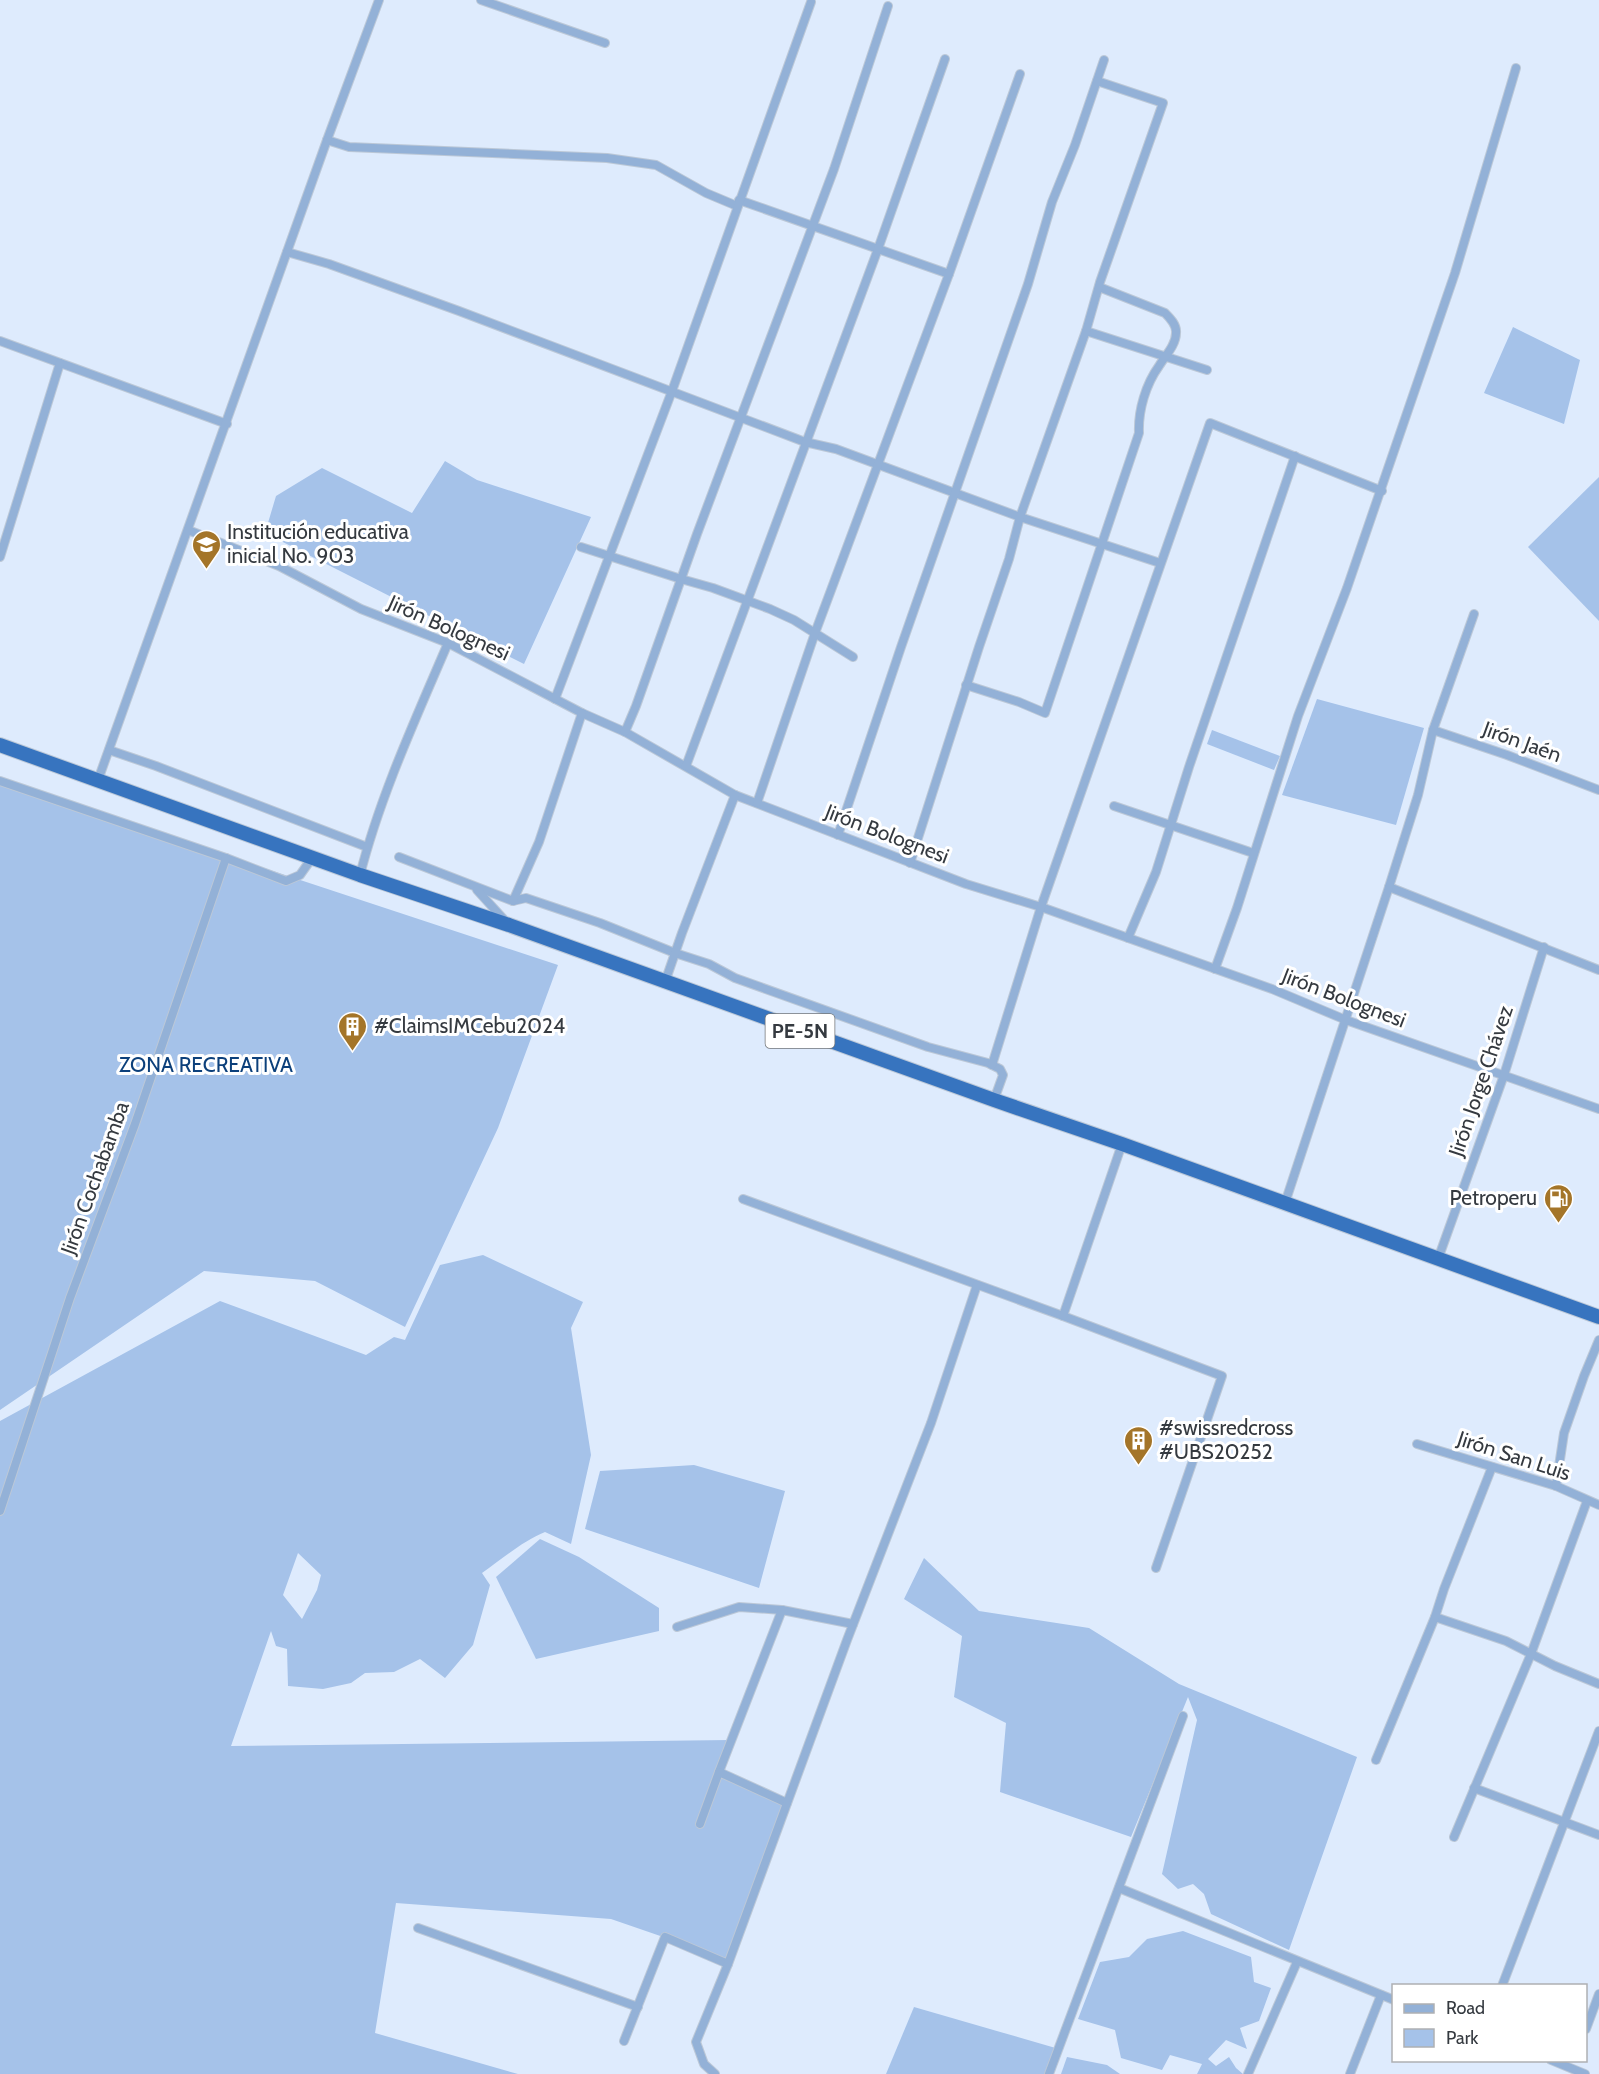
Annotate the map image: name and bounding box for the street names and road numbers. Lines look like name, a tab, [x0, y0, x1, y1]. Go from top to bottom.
street label: Jirón Bolognesi	[384, 589, 514, 666]
street label: Jirón Jaén	[1479, 715, 1565, 767]
street label: Jirón Bolognesi	[821, 798, 953, 869]
street label: Jirón Bolognesi	[1278, 962, 1410, 1033]
street label: Jirón Jorge Chávez	[1443, 1002, 1518, 1160]
road number: PE-5N	[766, 1014, 834, 1048]
street label: Jirón Cochabamba	[55, 1098, 134, 1259]
street label: Jirón San Luis	[1454, 1425, 1574, 1486]

